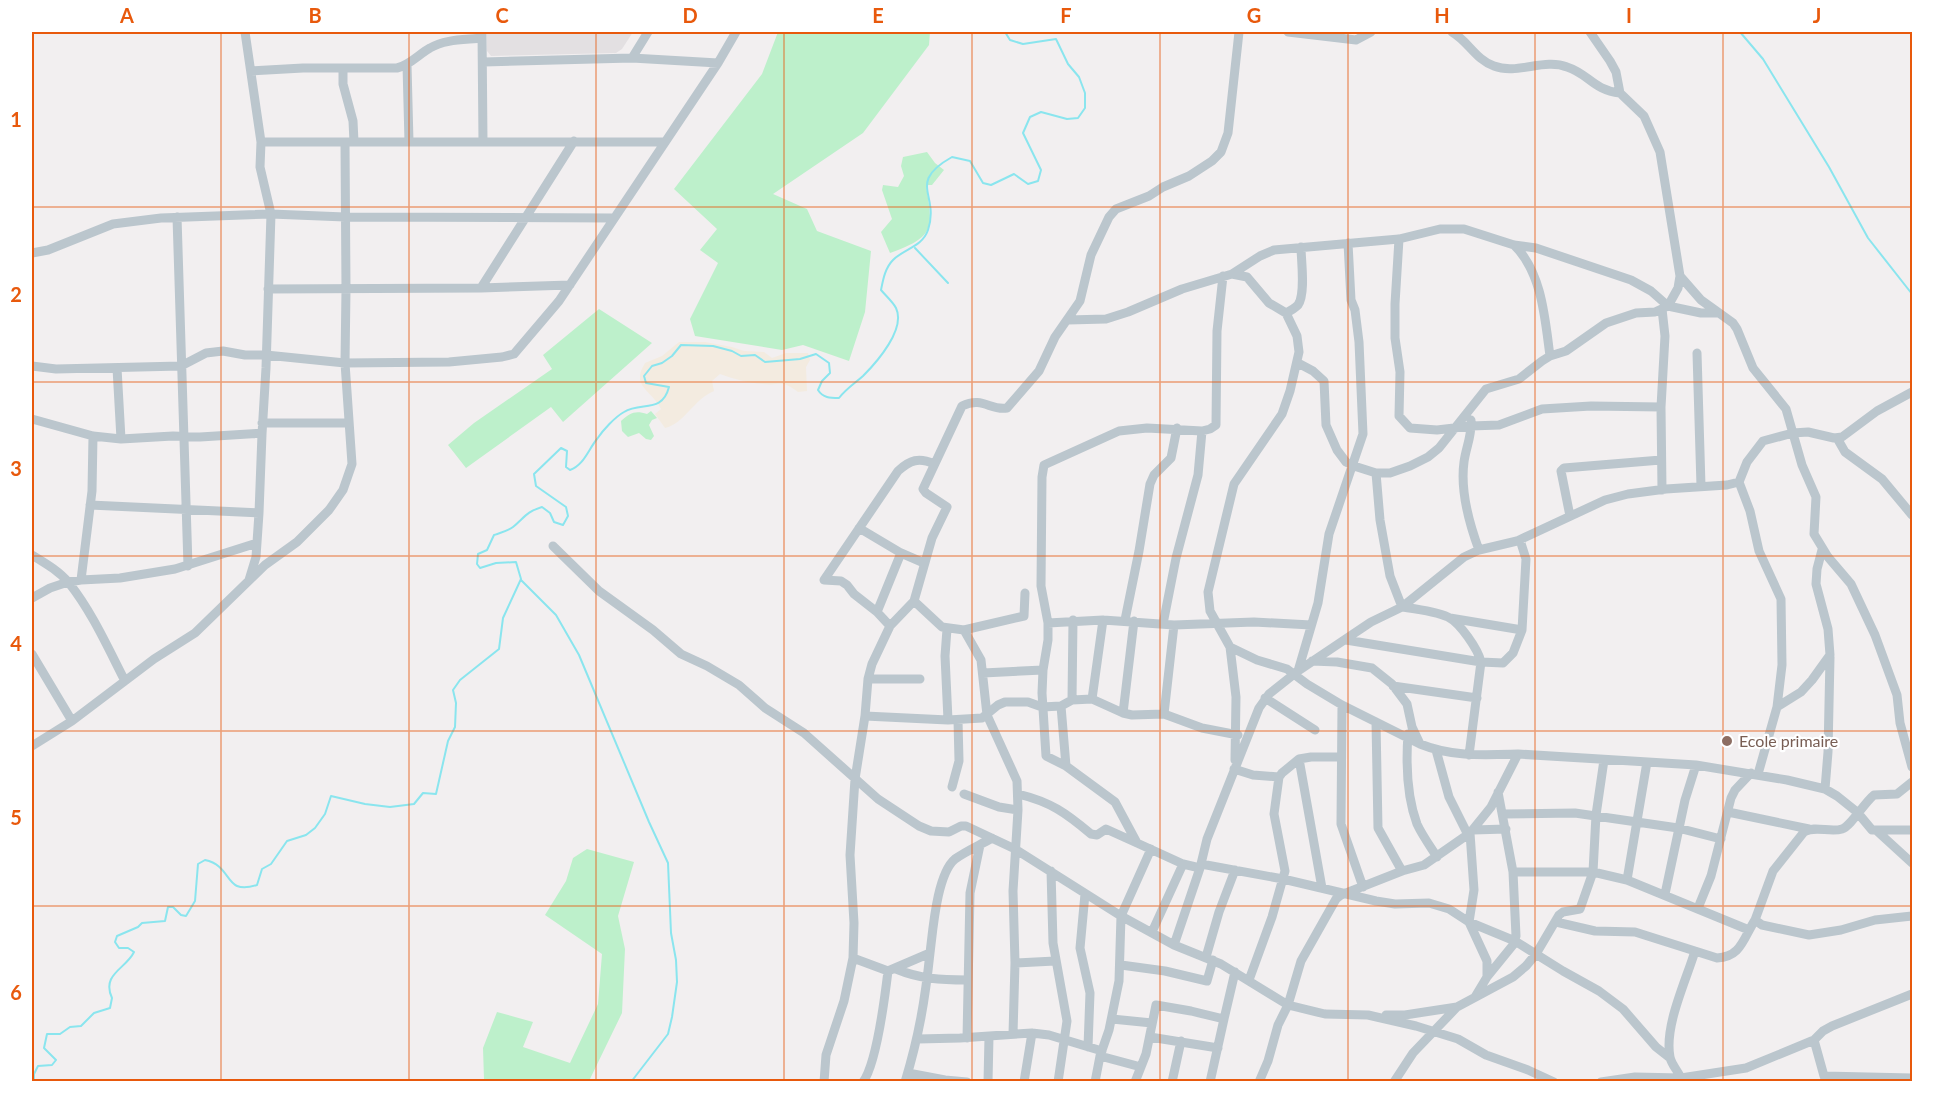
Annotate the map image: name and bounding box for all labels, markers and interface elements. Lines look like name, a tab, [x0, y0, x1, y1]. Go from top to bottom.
text: A	[119, 3, 134, 27]
text: B	[308, 3, 322, 27]
text: C	[495, 3, 509, 27]
text: D	[682, 3, 698, 27]
text: E	[872, 3, 884, 27]
text: F	[1060, 3, 1072, 27]
text: G	[1247, 3, 1261, 27]
text: H	[1434, 3, 1450, 27]
text: I	[1626, 3, 1632, 27]
text: J	[1813, 3, 1821, 27]
text: 1	[10, 107, 22, 131]
text: 2	[10, 282, 22, 306]
text: 3	[10, 456, 22, 480]
text: 4	[10, 631, 22, 655]
place label: Ecole primaire	[1739, 731, 1838, 750]
marker: Ecole primaire	[1720, 734, 1734, 748]
text: 5	[10, 805, 22, 829]
text: 6	[10, 980, 22, 1004]

